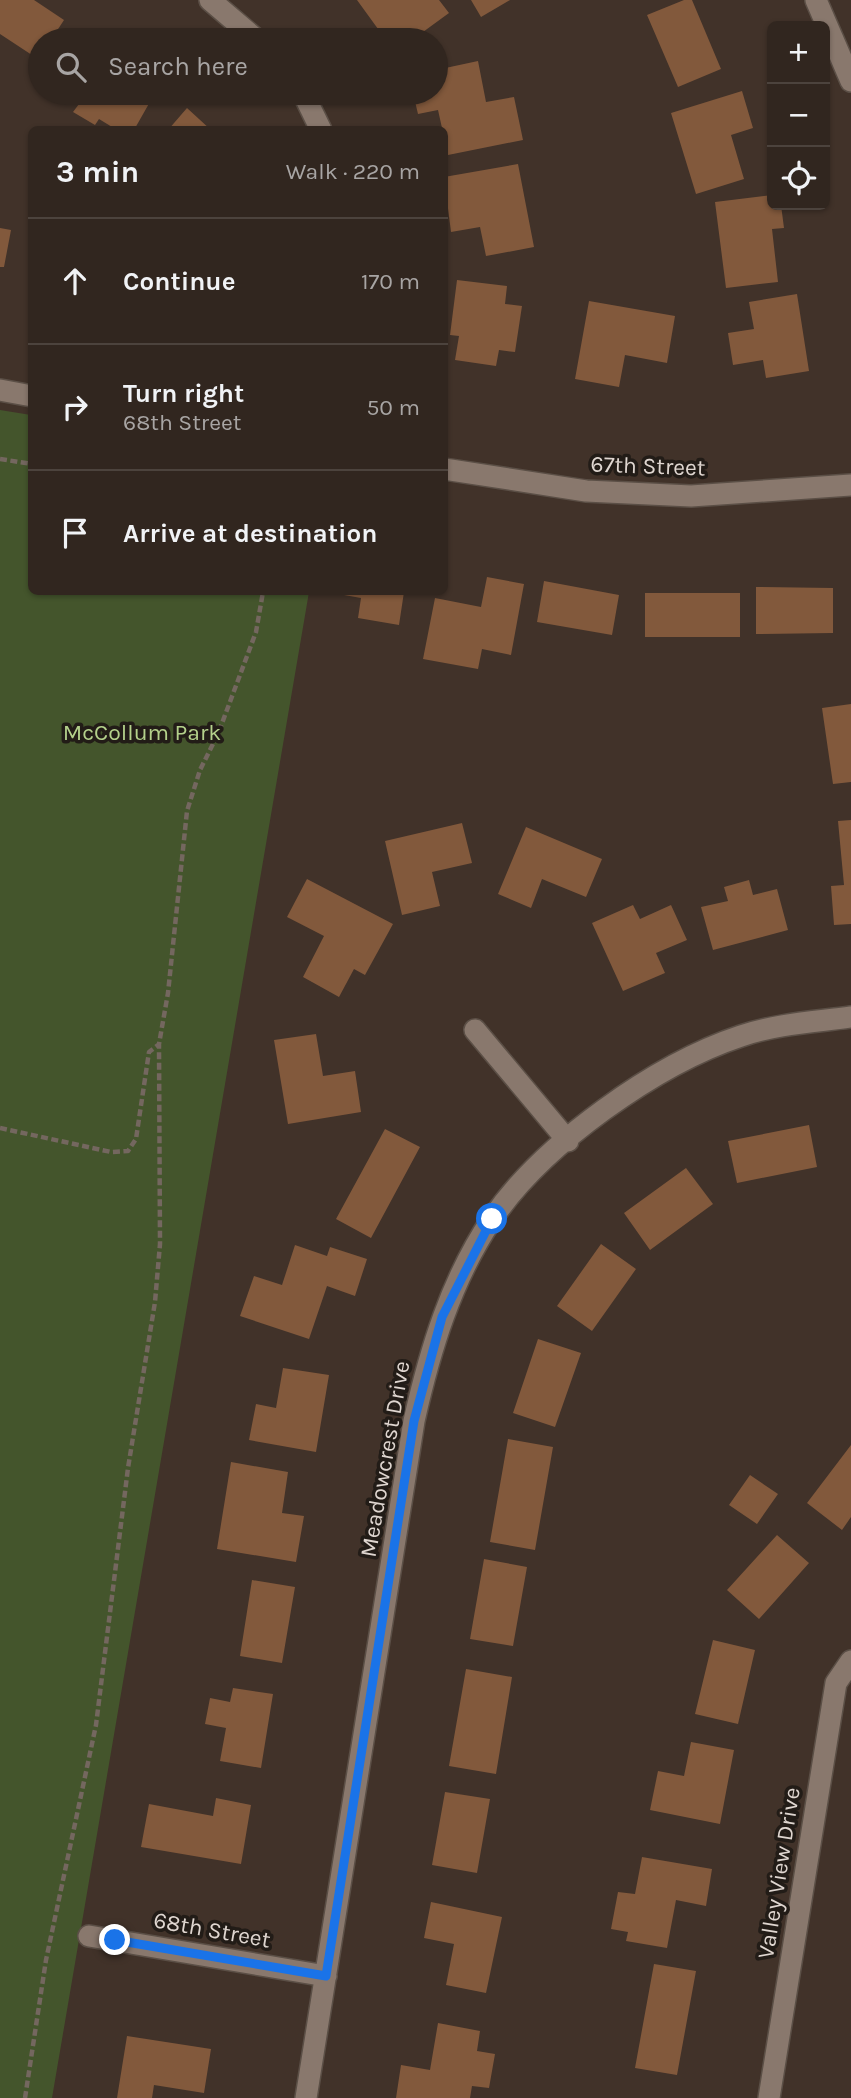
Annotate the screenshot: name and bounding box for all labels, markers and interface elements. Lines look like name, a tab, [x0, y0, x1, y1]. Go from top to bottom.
map controls	[767, 21, 830, 210]
button: +	[767, 21, 830, 84]
search box	[28, 28, 448, 105]
icon: search	[52, 48, 90, 86]
text: Search here	[108, 51, 248, 82]
button: −	[767, 84, 830, 147]
button: locate	[767, 147, 830, 210]
text: 3 min	[56, 154, 139, 190]
text: Walk · 220 m	[286, 158, 420, 185]
icon: ahead	[56, 262, 94, 300]
text: Continue	[123, 266, 235, 297]
text: 170 m	[361, 268, 420, 295]
text: Turn right	[123, 378, 244, 409]
icon: right	[56, 388, 94, 426]
text: 50 m	[366, 394, 420, 421]
text: 68th Street	[123, 409, 241, 436]
street label: 67th Street	[590, 450, 706, 482]
icon: arrive	[56, 514, 94, 552]
text: Arrive at destination	[123, 518, 377, 549]
park label: McCollum Park	[63, 719, 221, 746]
route start	[476, 1203, 507, 1234]
street label: Meadowcrest Drive	[354, 1359, 416, 1559]
street label: Valley View Drive	[752, 1785, 806, 1961]
street label: 68th Street	[151, 1906, 273, 1954]
route end	[99, 1924, 130, 1955]

